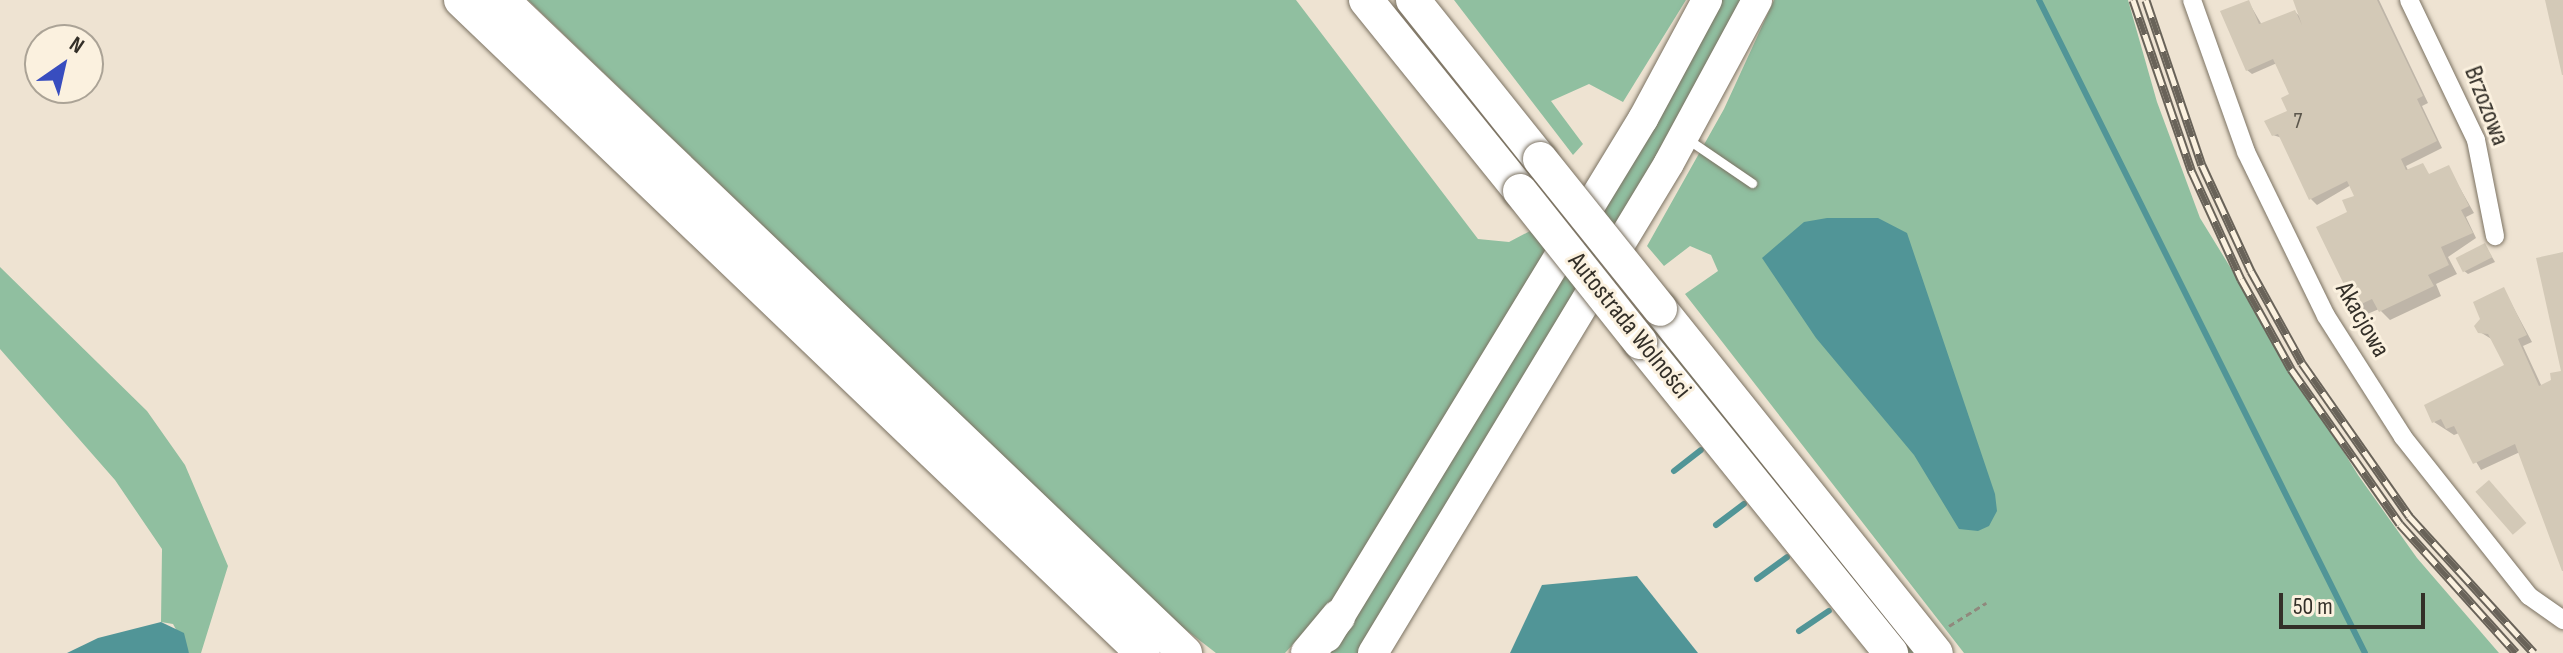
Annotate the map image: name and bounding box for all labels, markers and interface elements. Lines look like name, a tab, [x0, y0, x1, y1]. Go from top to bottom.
north arrow	[24, 24, 104, 104]
text: N	[64, 31, 89, 60]
street label: Brzozowa	[2457, 62, 2515, 150]
house number: 7	[2294, 109, 2302, 135]
street label: Autostrada Wolności	[1561, 247, 1697, 405]
street label: Akacjowa	[2328, 277, 2396, 363]
scale bar	[2283, 577, 2429, 627]
text: 50 m	[2293, 592, 2333, 621]

